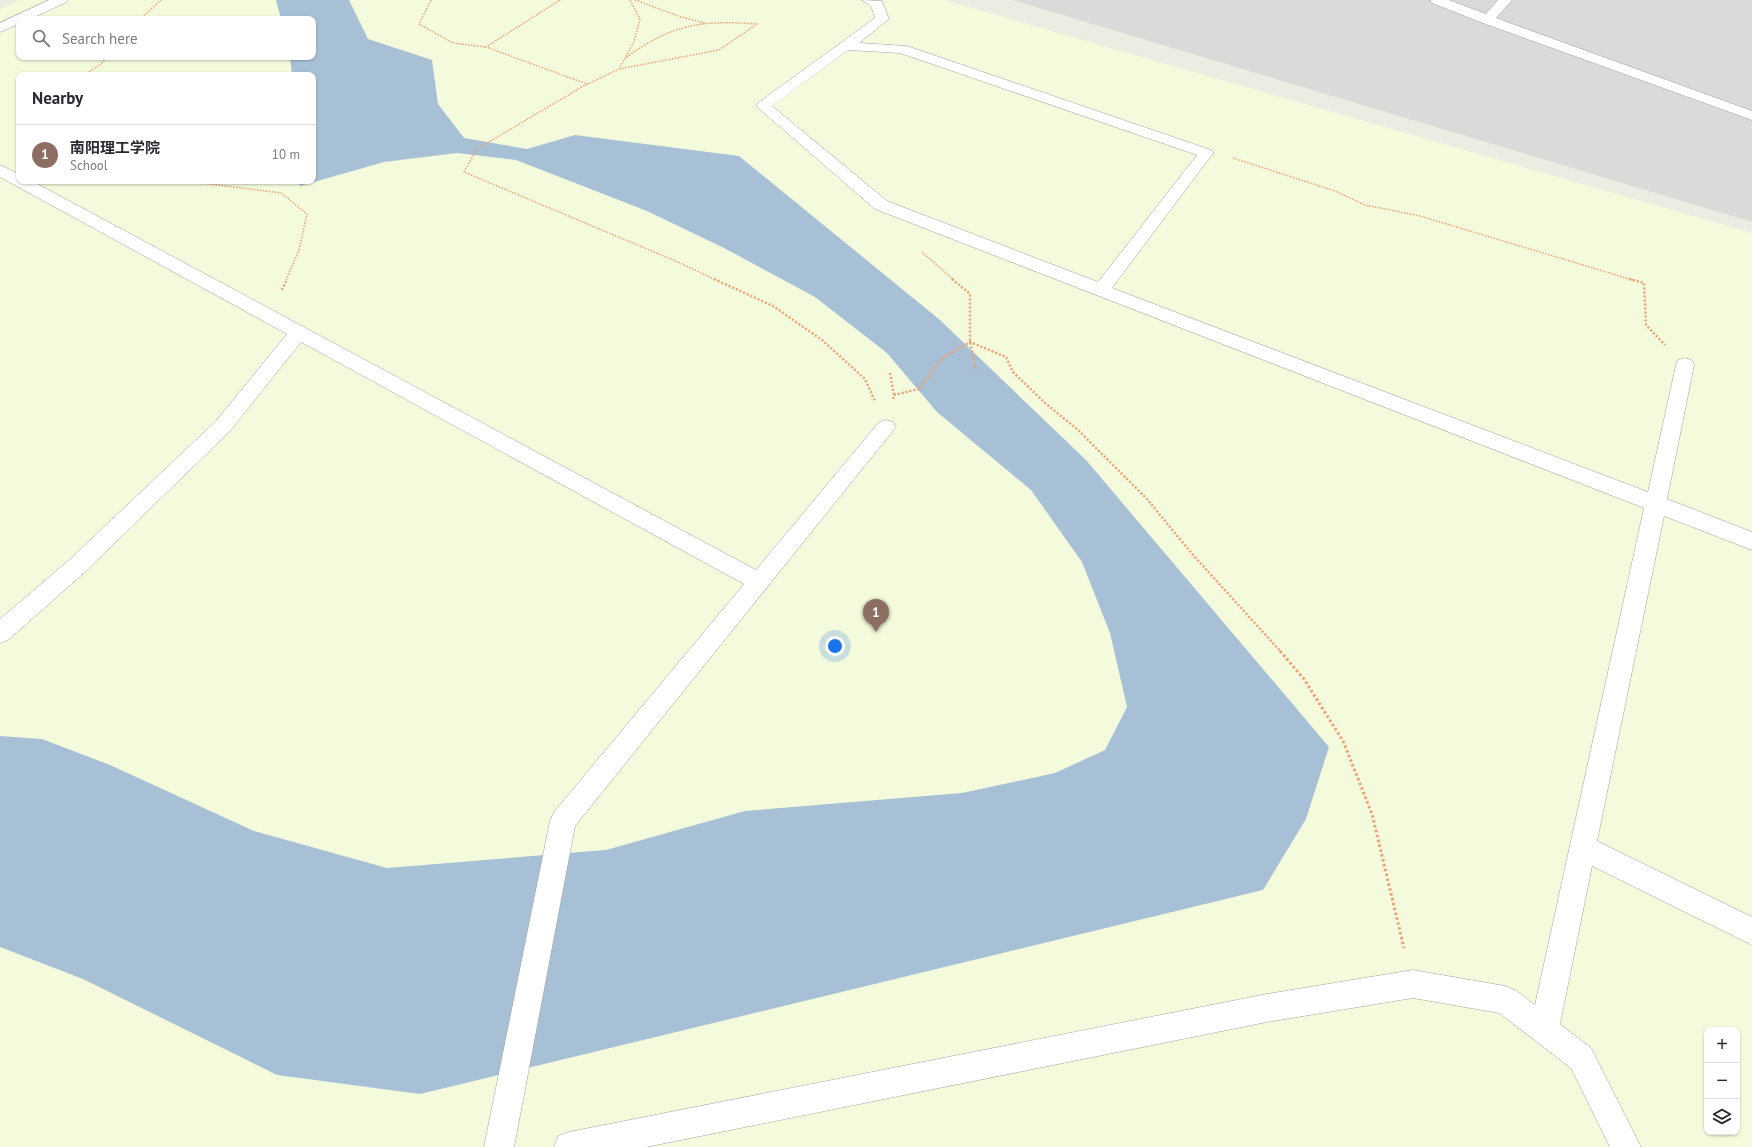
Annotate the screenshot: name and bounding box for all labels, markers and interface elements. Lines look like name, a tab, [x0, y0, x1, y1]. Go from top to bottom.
search box	[16, 16, 316, 60]
icon: search	[30, 27, 52, 49]
text: Search here	[62, 29, 138, 48]
text: Nearby	[32, 87, 83, 109]
text: 南阳理工学院	[70, 138, 160, 157]
text: 1	[41, 146, 49, 163]
text: 10 m	[272, 146, 300, 163]
text: School	[70, 157, 108, 174]
pin: 1	[863, 599, 889, 632]
your location	[825, 636, 845, 656]
map controls	[1704, 1027, 1740, 1135]
button: +	[1704, 1027, 1740, 1063]
button: −	[1704, 1063, 1740, 1099]
button: layers	[1704, 1099, 1740, 1135]

